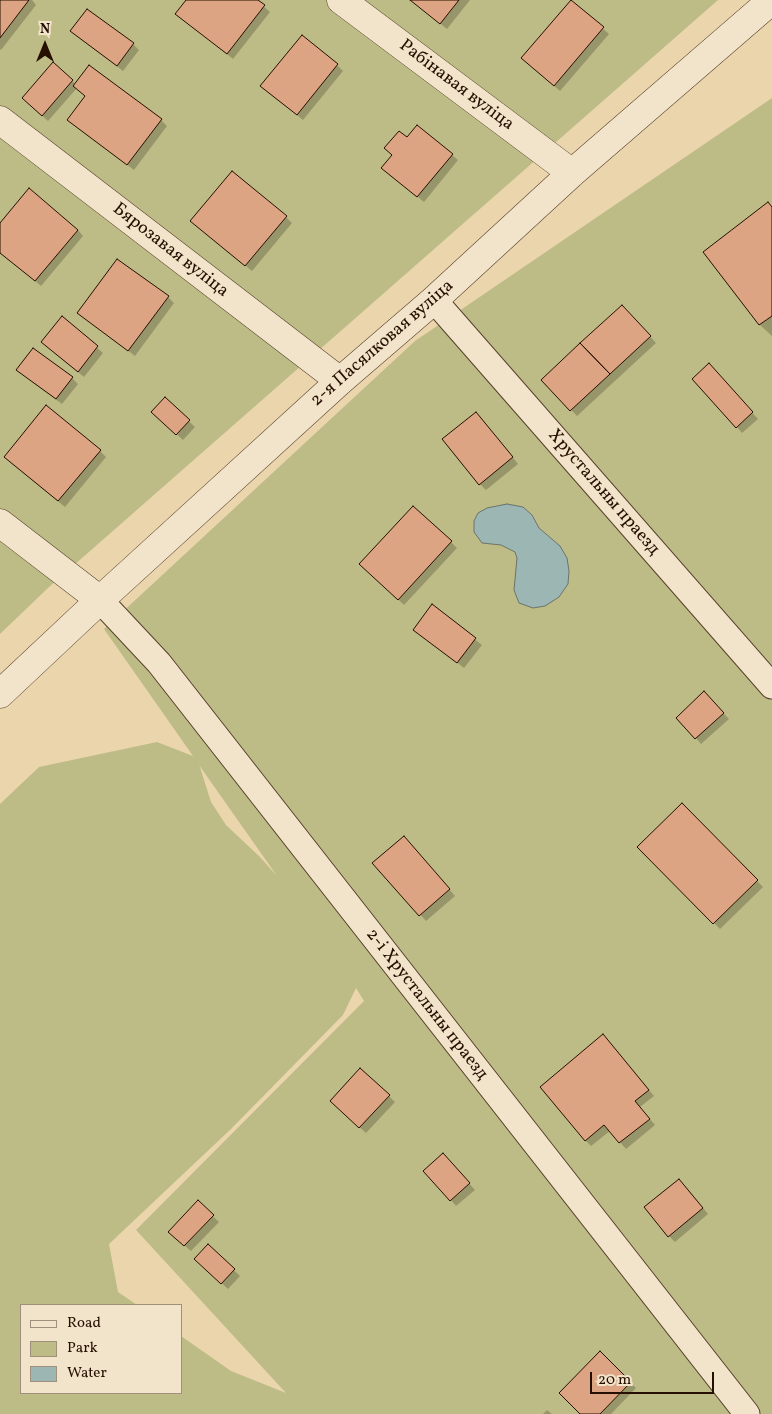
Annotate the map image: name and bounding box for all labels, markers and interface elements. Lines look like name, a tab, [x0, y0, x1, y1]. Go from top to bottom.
north arrow	[20, 20, 70, 70]
text: N	[40, 20, 50, 39]
street label: Рабінавая вуліца	[394, 36, 518, 136]
street label: Бярозавая вуліца	[108, 199, 232, 303]
street label: 2-я Пасялковая вуліца	[307, 276, 459, 412]
street label: Хрустальны праезд	[542, 426, 664, 560]
street label: 2-і Хрустальны праезд	[360, 925, 492, 1085]
legend	[20, 1304, 182, 1394]
text: Road	[67, 1313, 101, 1334]
text: Park	[67, 1338, 98, 1359]
scale bar	[592, 1362, 716, 1394]
text: Water	[67, 1363, 107, 1384]
text: 20 m	[598, 1370, 631, 1391]

